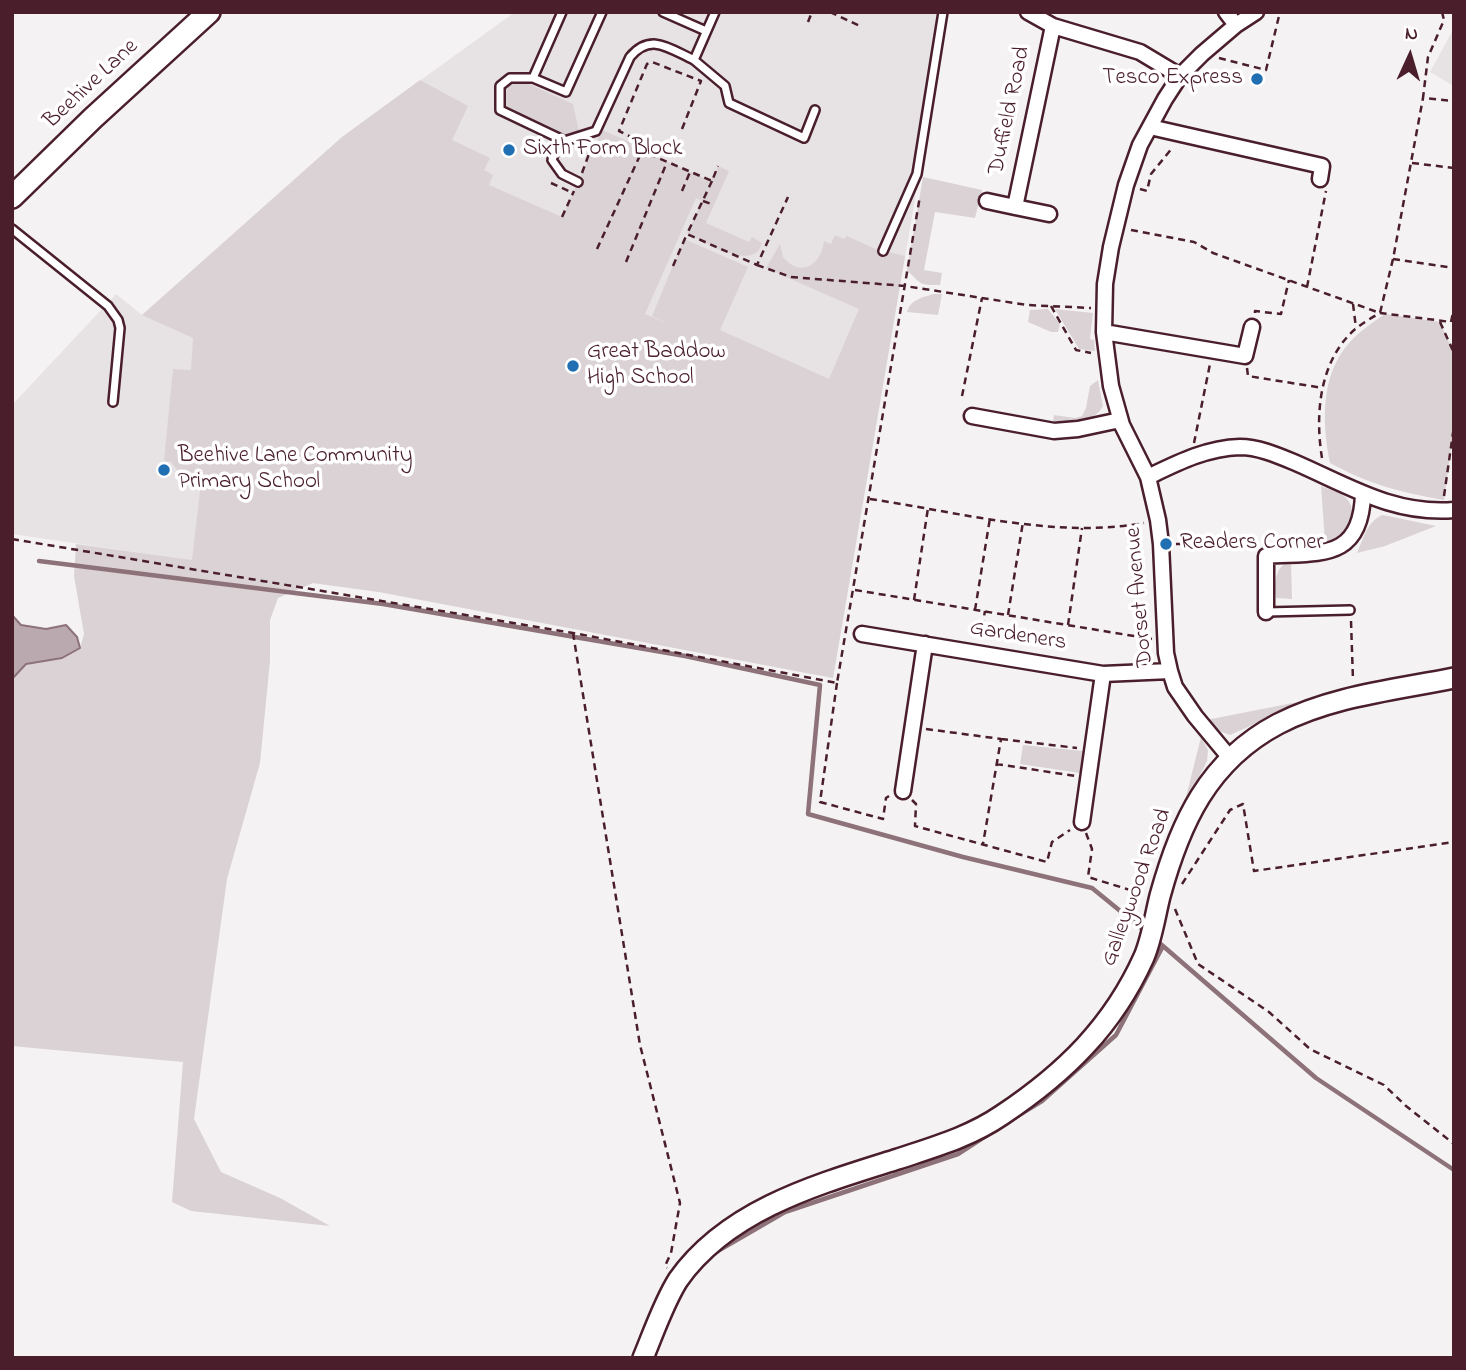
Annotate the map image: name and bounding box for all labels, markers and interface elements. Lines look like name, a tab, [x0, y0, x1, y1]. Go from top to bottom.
north arrow	[1375, 21, 1445, 91]
text: N	[1404, 21, 1419, 48]
street label: Beehive Lane	[39, 34, 145, 136]
street label: Duffield Road	[984, 44, 1038, 178]
place label: Tesco Express	[1102, 65, 1243, 93]
marker: Tesco Express	[1249, 71, 1265, 87]
place label: Sixth Form Block	[523, 136, 682, 164]
marker: Sixth Form Block	[501, 142, 517, 158]
place label: Great Baddow High School	[587, 339, 726, 393]
marker: Great Baddow High School	[565, 358, 581, 374]
place label: Beehive Lane Community Primary School	[178, 443, 412, 497]
marker: Beehive Lane Community Primary School	[156, 462, 172, 478]
street label: Dorset Avenue	[1121, 526, 1161, 668]
place label: Readers Corner	[1180, 530, 1324, 558]
marker: Readers Corner	[1158, 536, 1174, 552]
street label: Gardeners	[968, 616, 1068, 658]
street label: Galleywood Road	[1097, 806, 1179, 970]

